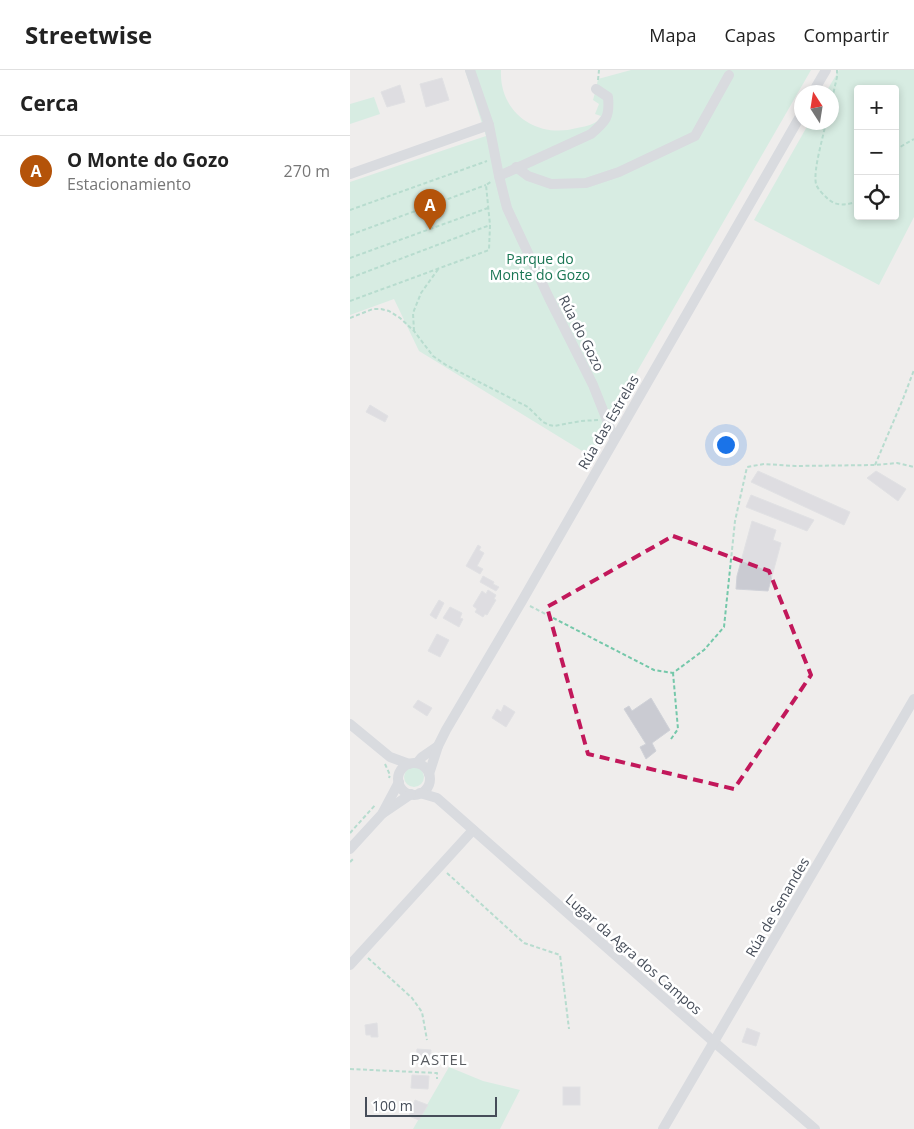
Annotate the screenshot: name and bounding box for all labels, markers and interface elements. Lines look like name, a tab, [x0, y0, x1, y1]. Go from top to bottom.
text: Streetwise	[25, 18, 152, 51]
text: Mapa	[649, 23, 697, 47]
text: Capas	[725, 23, 775, 47]
text: Compartir	[803, 23, 889, 47]
north arrow	[794, 85, 839, 130]
map controls	[854, 85, 899, 220]
button: +	[854, 85, 899, 130]
text: Cerca	[20, 89, 79, 117]
button: −	[854, 130, 899, 175]
text: O Monte do Gozo	[67, 147, 229, 173]
text: A	[30, 160, 42, 182]
text: 270 m	[284, 160, 330, 182]
text: Estacionamiento	[67, 173, 191, 195]
button: locate	[854, 175, 899, 220]
pin: A	[414, 189, 446, 230]
park label: Parque do Monte do Gozo	[490, 249, 590, 284]
street label: Rúa do Gozo	[555, 292, 609, 374]
street label: Rúa das Estrelas	[573, 371, 643, 473]
your location	[713, 432, 739, 458]
street label: Rúa de Senandes	[741, 853, 813, 960]
street label: Lugar da Agra dos Campos	[562, 890, 706, 1019]
district label: PASTEL	[410, 1049, 468, 1069]
scale bar	[365, 1094, 498, 1117]
text: 100 m	[372, 1096, 413, 1115]

